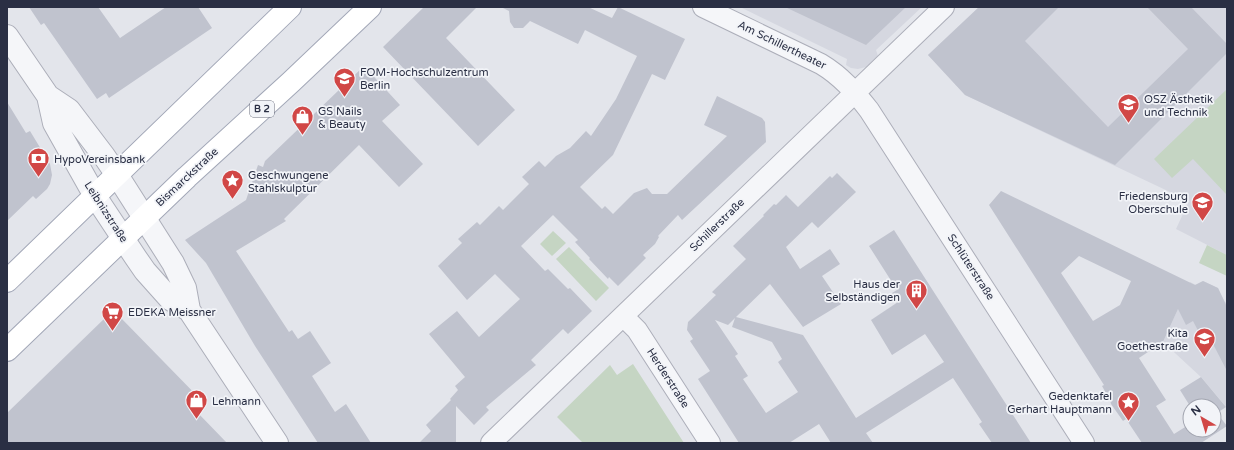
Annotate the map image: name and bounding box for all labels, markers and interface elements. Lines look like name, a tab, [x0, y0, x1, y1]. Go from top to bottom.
street label: Am Schillertheater	[736, 18, 829, 72]
school or university icon: FOM-Hochschulzentrum Berlin	[331, 65, 357, 98]
place label: FOM-Hochschulzentrum Berlin	[360, 66, 489, 92]
school or university icon: OSZ Ästhetik und Technik	[1115, 92, 1141, 125]
place label: OSZ Ästhetik und Technik	[1144, 93, 1213, 119]
road number: B 2	[250, 101, 274, 117]
shop icon: GS Nails & Beauty	[290, 104, 316, 137]
place label: GS Nails & Beauty	[318, 105, 366, 131]
street label: Bismarckstraße	[153, 145, 221, 209]
bank icon: HypoVereinsbank	[26, 146, 52, 179]
place label: HypoVereinsbank	[54, 153, 145, 166]
place icon: Geschwungene Stahlskulptur	[219, 168, 245, 201]
place label: Geschwungene Stahlskulptur	[248, 169, 329, 195]
street label: Leibnizstraße	[82, 179, 130, 245]
school or university icon: Friedensburg Oberschule	[1190, 189, 1216, 222]
place label: Friedensburg Oberschule	[1119, 190, 1188, 216]
street label: Schillerstraße	[687, 196, 747, 254]
street label: Schlüterstraße	[945, 232, 997, 302]
building icon: Haus der Selbständigen	[903, 277, 929, 310]
place label: Haus der Selbständigen	[825, 278, 901, 304]
supermarket icon: EDEKA Meissner	[100, 299, 126, 332]
place label: EDEKA Meissner	[128, 306, 216, 319]
school or university icon: Kita Goethestraße	[1191, 326, 1217, 359]
place label: Kita Goethestraße	[1117, 327, 1188, 353]
street label: Herderstraße	[644, 346, 692, 410]
shop icon: Lehmann	[184, 388, 210, 421]
place icon: Gedenktafel Gerhart Hauptmann	[1115, 389, 1141, 422]
place label: Gedenktafel Gerhart Hauptmann	[1007, 390, 1112, 416]
place label: Lehmann	[212, 395, 261, 408]
north arrow	[1182, 398, 1222, 438]
text: N	[1189, 403, 1204, 418]

